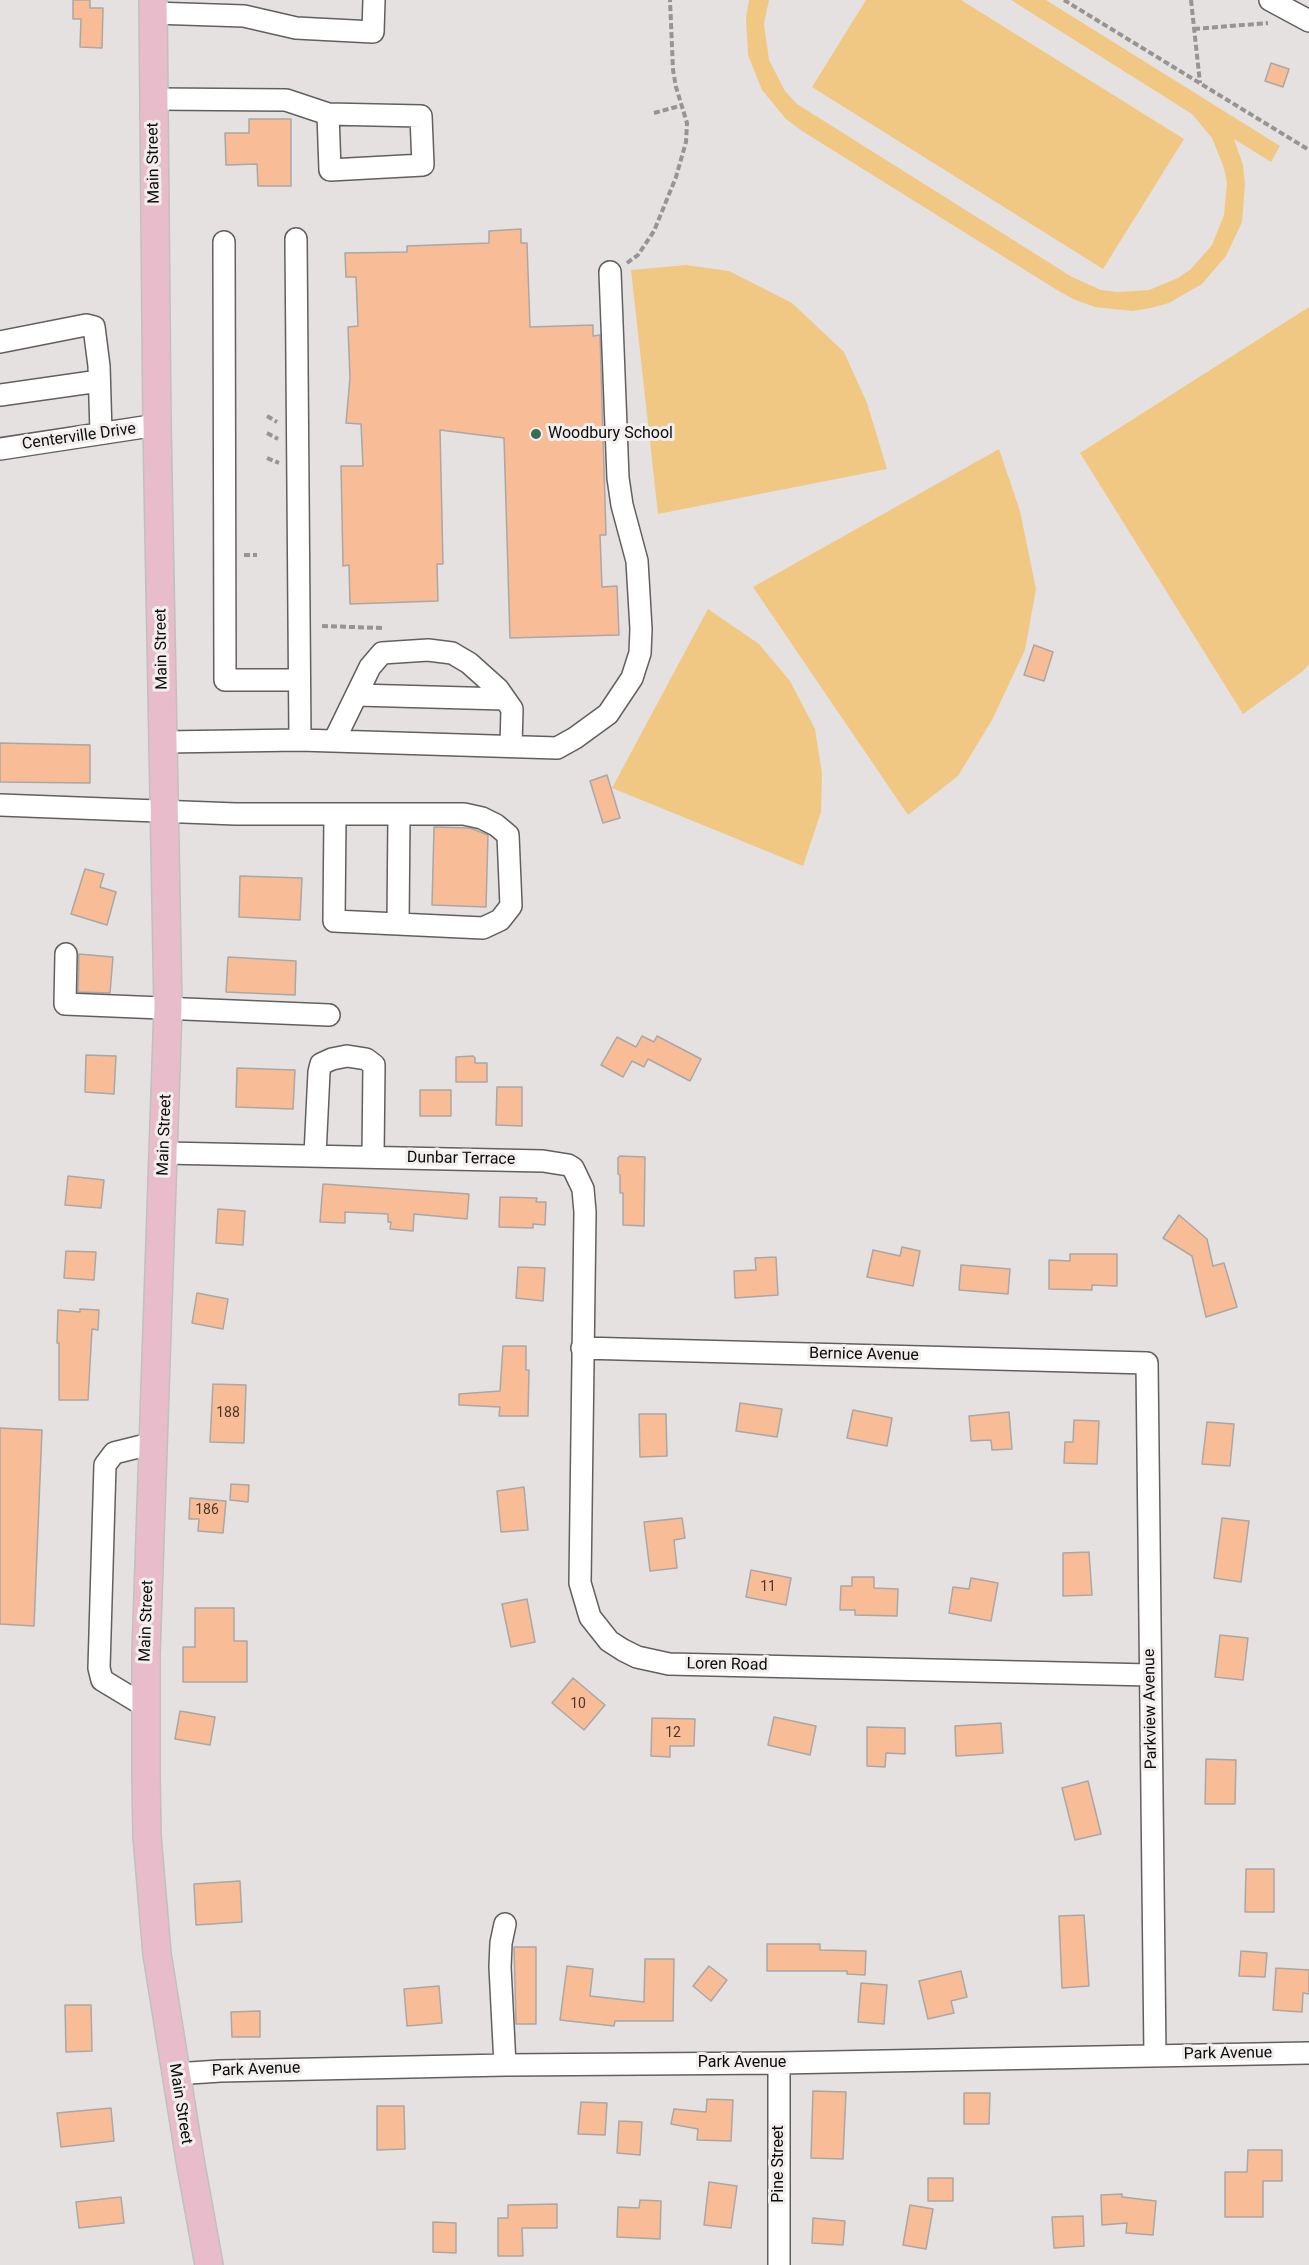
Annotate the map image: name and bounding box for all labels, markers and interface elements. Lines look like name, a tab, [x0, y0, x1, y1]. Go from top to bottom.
street label: Main Street	[144, 122, 164, 204]
street label: Centerville Drive	[21, 420, 137, 454]
place label: Woodbury School	[548, 424, 673, 444]
marker: Woodbury School	[529, 427, 543, 441]
street label: Main Street	[152, 608, 172, 690]
street label: Main Street	[154, 1094, 176, 1176]
street label: Dunbar Terrace	[407, 1148, 515, 1170]
street label: Bernice Avenue	[809, 1344, 919, 1366]
house number: 188	[216, 1405, 240, 1421]
house number: 186	[195, 1502, 219, 1518]
house number: 11	[760, 1579, 776, 1595]
street label: Main Street	[136, 1580, 158, 1662]
street label: Parkview Avenue	[1140, 1649, 1162, 1769]
street label: Loren Road	[686, 1655, 768, 1675]
house number: 10	[570, 1696, 586, 1712]
house number: 12	[665, 1725, 681, 1741]
street label: Park Avenue	[1184, 2044, 1272, 2064]
street label: Park Avenue	[698, 2053, 786, 2073]
street label: Park Avenue	[211, 2059, 301, 2081]
street label: Main Street	[164, 2062, 196, 2146]
street label: Pine Street	[769, 2125, 789, 2203]

